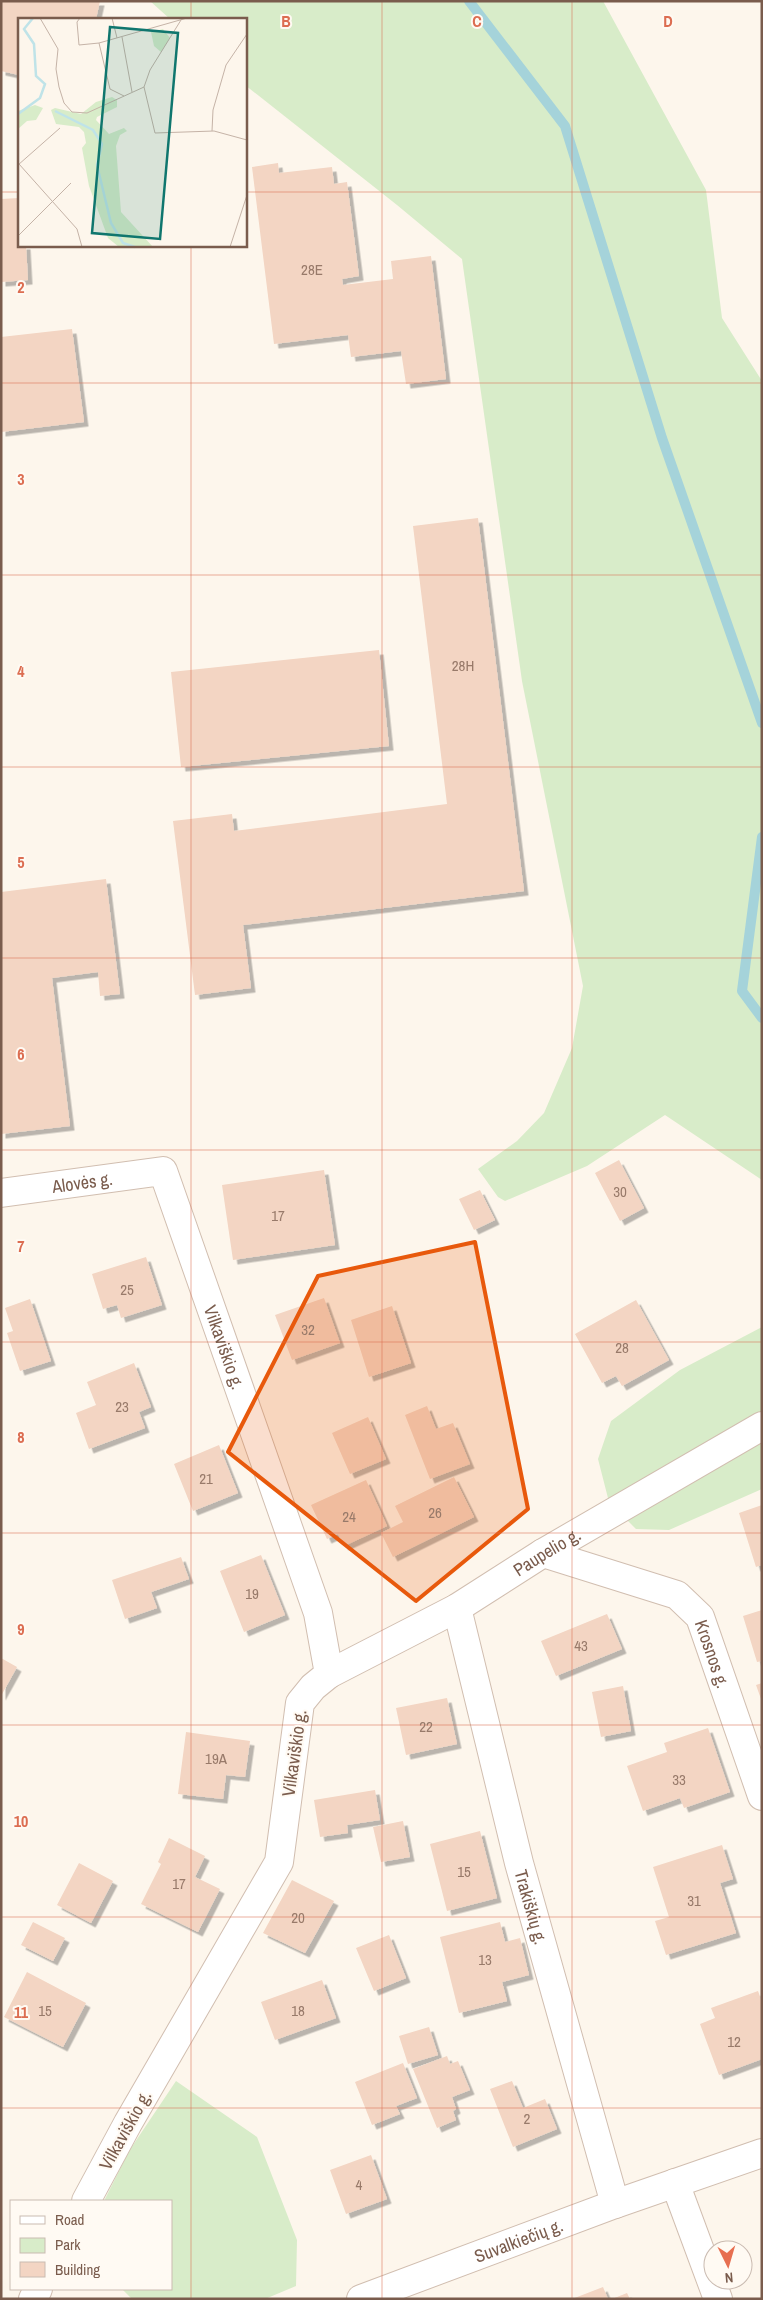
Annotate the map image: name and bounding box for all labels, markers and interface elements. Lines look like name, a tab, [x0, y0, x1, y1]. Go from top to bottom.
text: B	[281, 10, 291, 32]
text: C	[472, 10, 482, 32]
text: D	[663, 10, 673, 32]
inset map	[18, 18, 246, 246]
house number: 28E	[301, 259, 323, 280]
text: 2	[17, 276, 25, 298]
text: 3	[17, 468, 25, 490]
house number: 28H	[452, 655, 474, 676]
text: 4	[17, 660, 25, 682]
text: 5	[17, 851, 25, 873]
text: 6	[17, 1043, 25, 1065]
street label: Alovės g.	[49, 1165, 114, 1199]
house number: 30	[613, 1181, 627, 1202]
house number: 17	[271, 1205, 285, 1226]
text: 7	[17, 1235, 25, 1257]
house number: 25	[120, 1279, 134, 1300]
street label: Vilkaviškio g.	[198, 1302, 251, 1392]
house number: 32	[301, 1319, 315, 1340]
house number: 28	[615, 1337, 629, 1358]
house number: 23	[115, 1396, 129, 1417]
text: 8	[17, 1426, 25, 1448]
house number: 21	[199, 1468, 213, 1489]
house number: 26	[428, 1502, 442, 1523]
house number: 24	[342, 1506, 356, 1527]
street label: Paupelio g.	[508, 1521, 585, 1582]
house number: 19	[245, 1583, 259, 1604]
street label: Krosnos g.	[689, 1616, 736, 1691]
text: 9	[17, 1618, 25, 1640]
house number: 43	[574, 1635, 588, 1656]
street label: Vilkaviškio g.	[276, 1708, 312, 1798]
house number: 22	[419, 1716, 433, 1737]
house number: 19A	[205, 1748, 228, 1769]
house number: 33	[672, 1769, 686, 1790]
text: 10	[14, 1810, 28, 1832]
house number: 15	[457, 1861, 471, 1882]
street label: Trakiškių g.	[509, 1867, 554, 1947]
house number: 17	[172, 1873, 186, 1894]
house number: 31	[687, 1890, 701, 1911]
house number: 20	[291, 1907, 305, 1928]
house number: 13	[478, 1949, 492, 1970]
house number: 15	[38, 2000, 52, 2021]
house number: 18	[291, 2000, 305, 2021]
text: 11	[14, 2001, 29, 2023]
house number: 12	[727, 2031, 741, 2052]
street label: Vilkaviškio g.	[93, 2086, 157, 2174]
house number: 2	[524, 2108, 531, 2129]
house number: 4	[356, 2174, 363, 2195]
legend	[10, 2200, 172, 2290]
text: Road	[55, 2209, 84, 2230]
street label: Suvalkiečių g.	[470, 2212, 566, 2268]
text: Park	[55, 2234, 81, 2255]
north arrow	[703, 2240, 753, 2290]
text: Building	[55, 2259, 100, 2280]
text: N	[724, 2269, 734, 2287]

